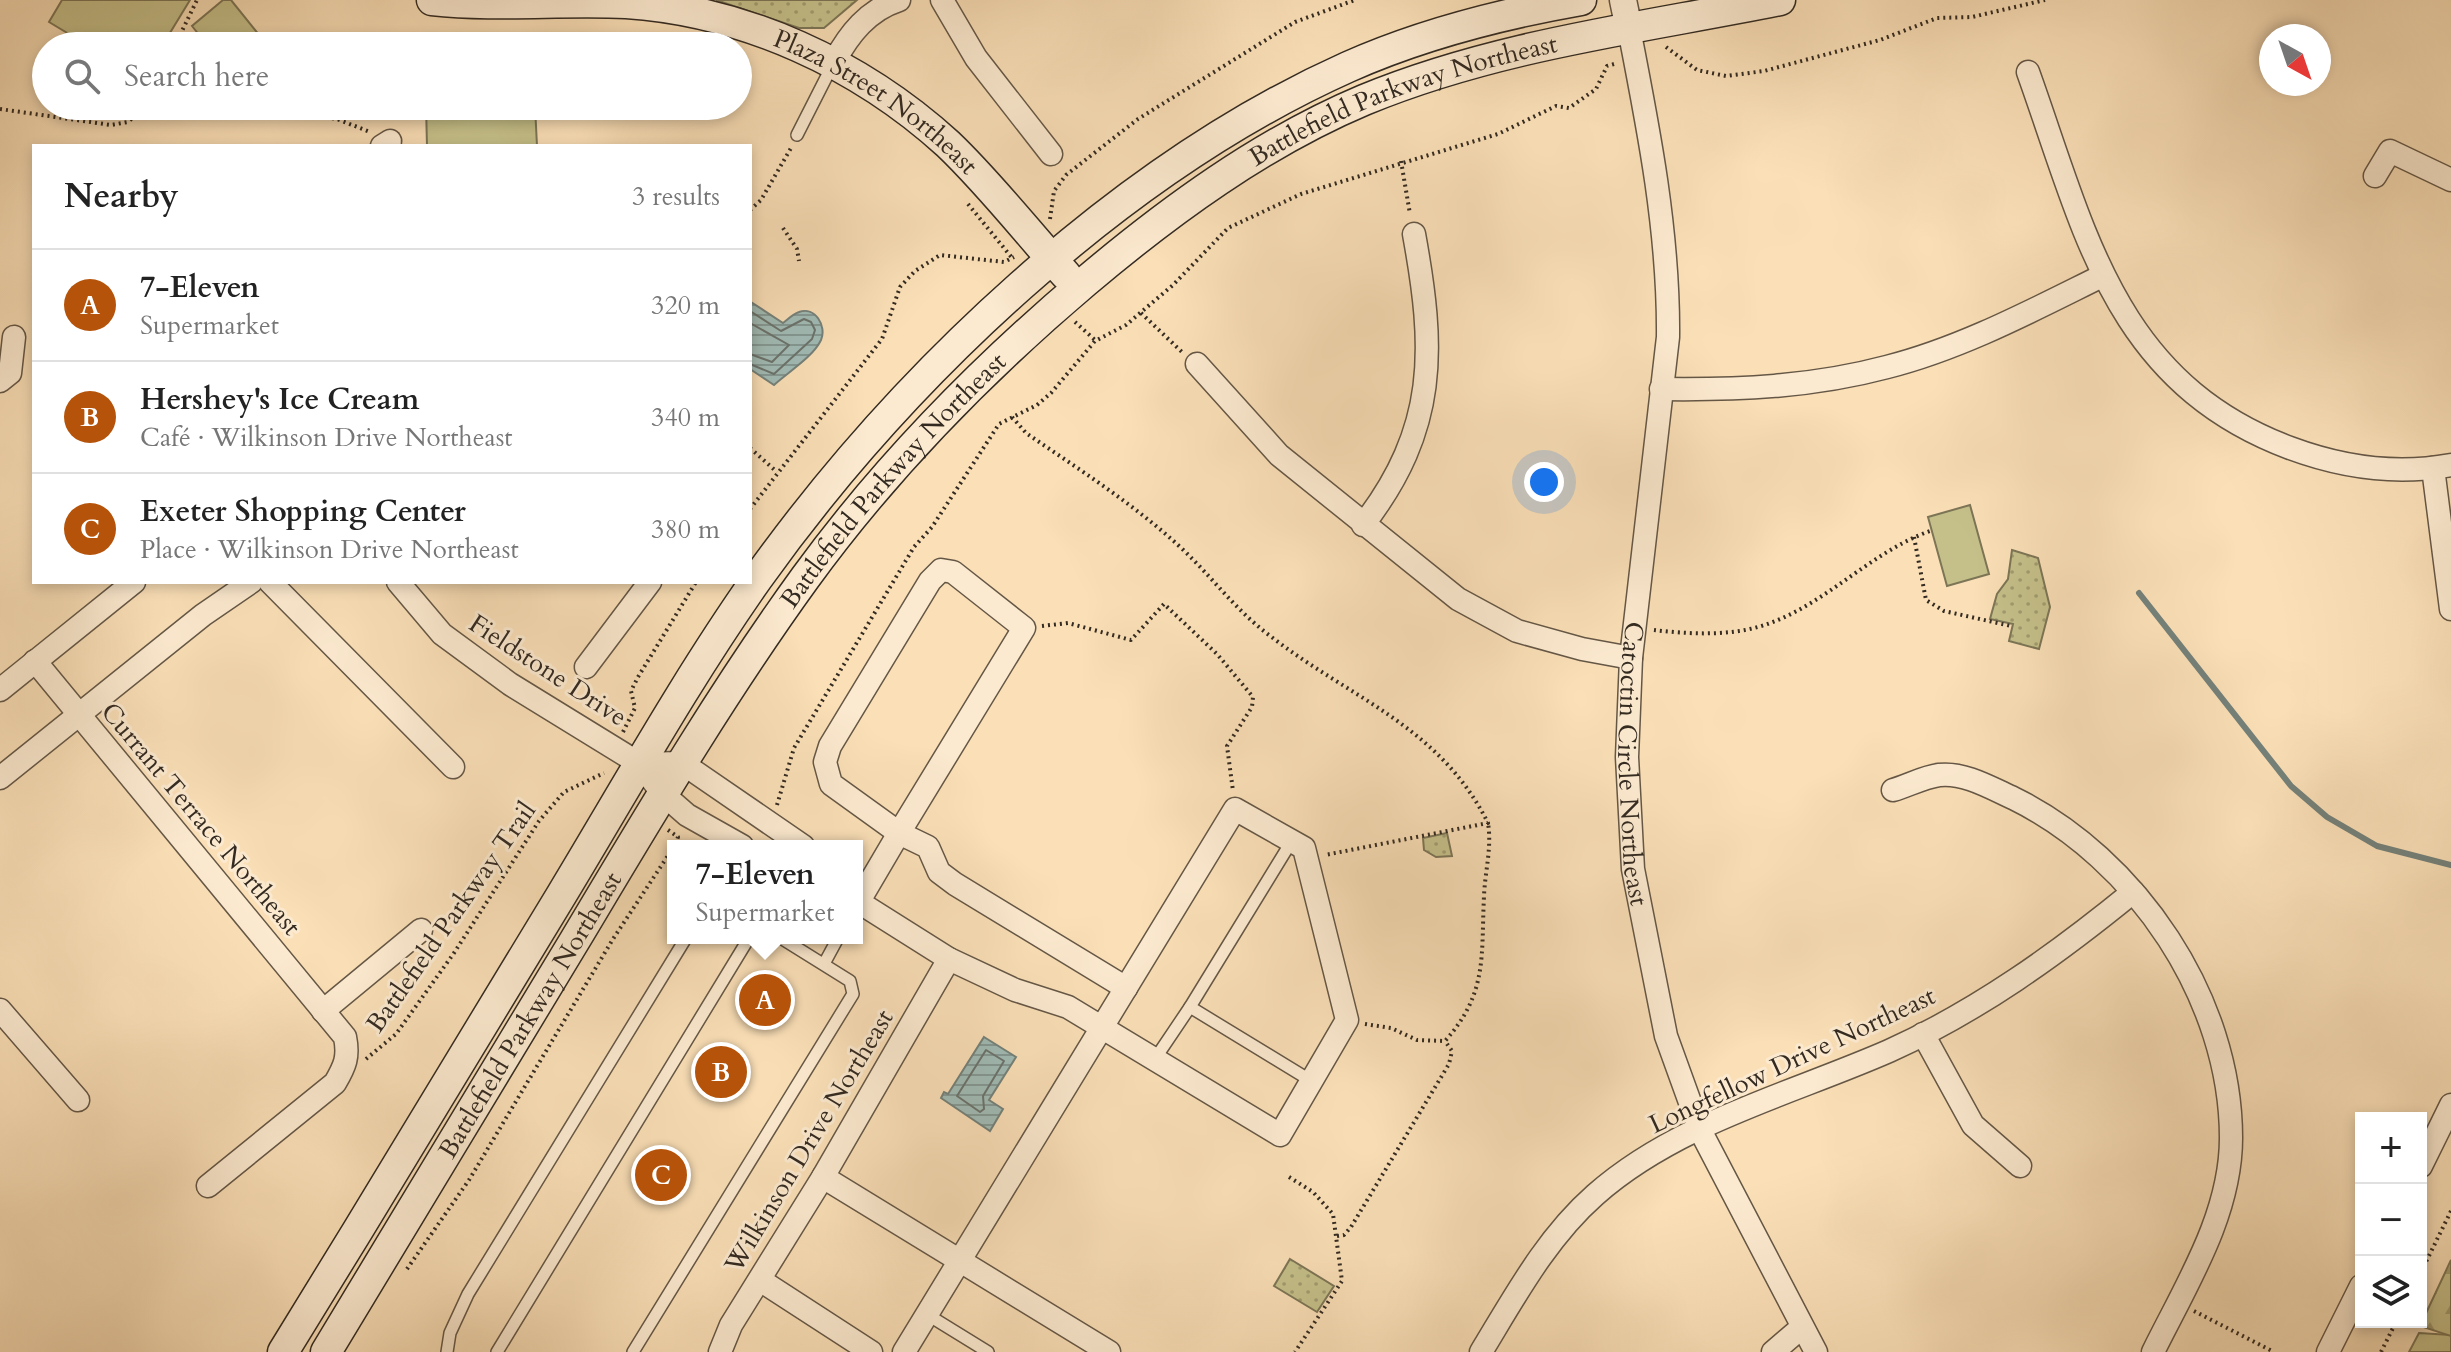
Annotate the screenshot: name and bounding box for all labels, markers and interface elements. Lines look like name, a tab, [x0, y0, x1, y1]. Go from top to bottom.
street label: Plaza Street Northeast	[769, 20, 986, 182]
north arrow	[2259, 24, 2331, 96]
street label: Battlefield Parkway Northeast	[1242, 26, 1560, 174]
search box	[32, 32, 752, 120]
icon: search	[60, 54, 104, 98]
text: Search here	[124, 56, 269, 97]
text: Nearby	[64, 173, 179, 219]
text: 3 results	[632, 179, 720, 214]
text: 7-Eleven	[140, 267, 259, 308]
text: A	[80, 288, 100, 323]
text: 320 m	[651, 288, 720, 323]
text: Supermarket	[140, 308, 279, 343]
street label: Battlefield Parkway Northeast	[772, 344, 1013, 615]
text: Hershey's Ice Cream	[140, 379, 419, 420]
text: B	[81, 400, 99, 435]
text: 340 m	[651, 400, 720, 435]
text: Café · Wilkinson Drive Northeast	[140, 420, 513, 455]
your location	[1524, 462, 1564, 502]
text: Exeter Shopping Center	[140, 491, 466, 532]
text: C	[80, 512, 100, 547]
text: 380 m	[651, 512, 720, 547]
text: Place · Wilkinson Drive Northeast	[140, 532, 519, 567]
street label: Fieldstone Drive	[462, 606, 634, 734]
street label: Catoctin Circle Northeast	[1609, 620, 1657, 909]
street label: Currant Terrace Northeast	[93, 695, 309, 943]
street label: Battlefield Parkway Trail	[358, 794, 544, 1039]
popup	[667, 840, 863, 944]
text: 7-Eleven	[695, 854, 815, 895]
street label: Battlefield Parkway Northeast	[430, 865, 630, 1165]
text: Supermarket	[695, 895, 835, 930]
pin: A	[739, 970, 791, 1030]
street label: Longfellow Drive Northeast	[1643, 978, 1941, 1142]
street label: Wilkinson Drive Northeast	[716, 1003, 902, 1280]
pin: B	[695, 1042, 747, 1102]
map controls	[2355, 1112, 2427, 1328]
button: +	[2355, 1112, 2427, 1184]
pin: C	[635, 1145, 687, 1205]
button: −	[2355, 1184, 2427, 1256]
button: layers	[2355, 1256, 2427, 1328]

